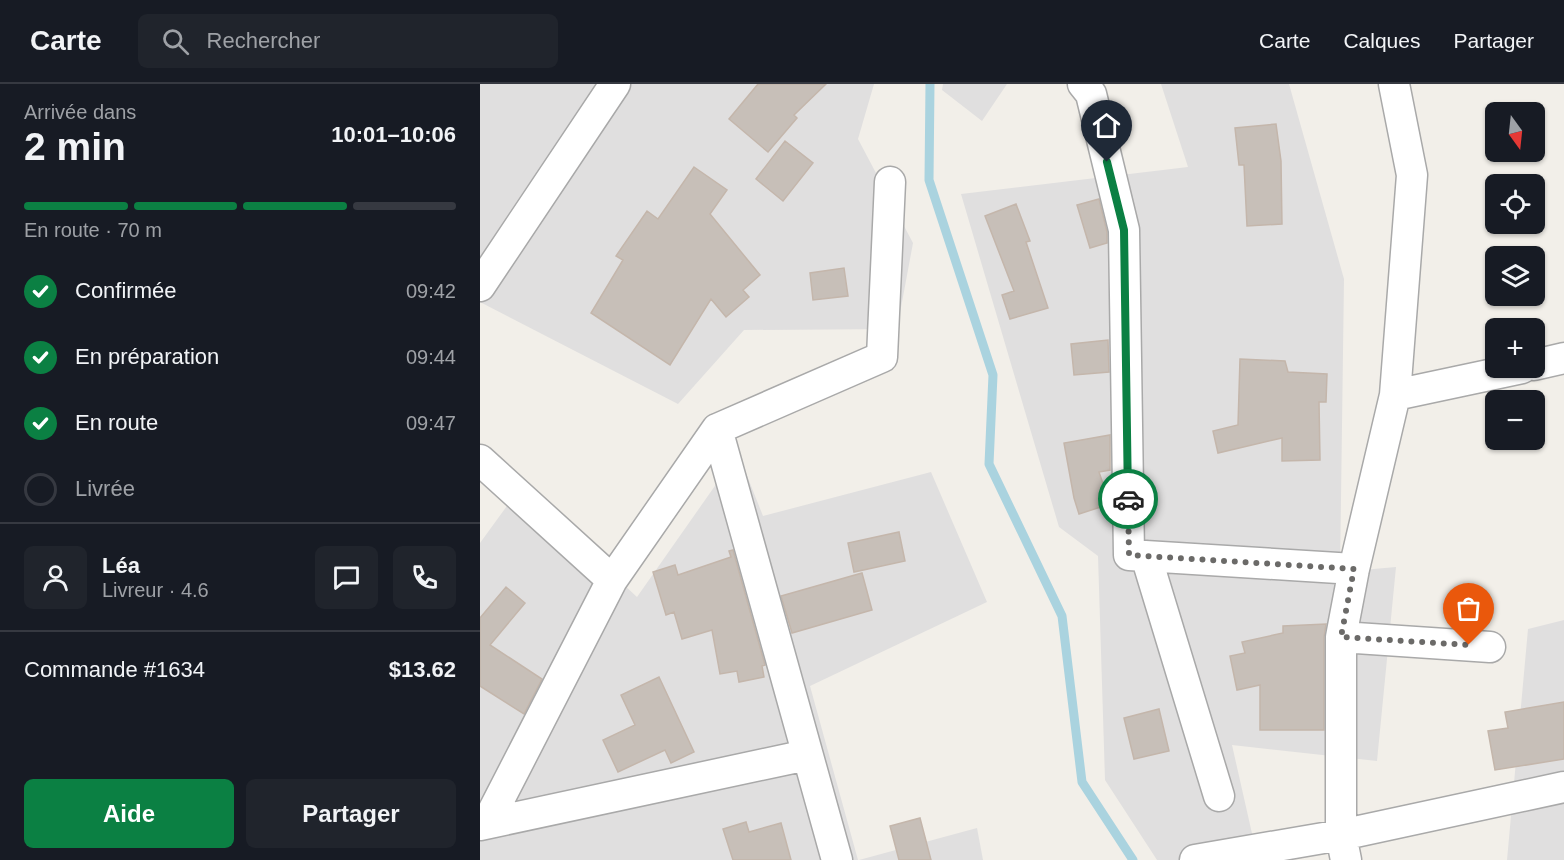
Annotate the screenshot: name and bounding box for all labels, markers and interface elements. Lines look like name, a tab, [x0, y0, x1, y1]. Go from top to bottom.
search box	[138, 14, 558, 68]
text: Carte	[30, 25, 102, 56]
icon: search	[159, 25, 192, 58]
text: Rechercher	[207, 28, 320, 53]
text: Carte	[1259, 29, 1310, 52]
text: Calques	[1343, 29, 1420, 52]
text: Partager	[1453, 29, 1534, 52]
pin	[1081, 100, 1132, 162]
text: Arrivée dans	[24, 101, 136, 123]
north arrow	[1485, 102, 1545, 162]
map controls	[1485, 102, 1545, 450]
icon: home	[1090, 109, 1123, 142]
text: 10:01–10:06	[331, 122, 456, 147]
text: 2 min	[24, 125, 126, 168]
button: locate	[1485, 174, 1545, 234]
text: En route · 70 m	[24, 219, 162, 241]
button: layers	[1485, 246, 1545, 306]
icon: check	[24, 275, 57, 308]
text: Confirmée	[75, 278, 176, 303]
text: 09:42	[406, 280, 456, 302]
button: +	[1485, 318, 1545, 378]
icon: check	[24, 341, 57, 374]
text: En préparation	[75, 344, 219, 369]
text: 09:44	[406, 346, 456, 368]
button: −	[1485, 390, 1545, 450]
icon: check	[24, 407, 57, 440]
text: En route	[75, 410, 158, 435]
text: 09:47	[406, 412, 456, 434]
courier	[1098, 469, 1158, 529]
text: Livrée	[75, 476, 135, 501]
icon: car	[1112, 483, 1145, 516]
button: person	[24, 546, 87, 609]
button: chat	[315, 546, 378, 609]
button: phone	[393, 546, 456, 609]
text: Léa	[102, 553, 140, 578]
text: Livreur · 4.6	[102, 579, 209, 601]
pin	[1443, 583, 1494, 645]
icon: bag	[1452, 592, 1485, 625]
text: Commande #1634	[24, 657, 205, 682]
text: $13.62	[389, 657, 456, 682]
button: Aide	[24, 779, 234, 848]
button: Partager	[246, 779, 456, 848]

